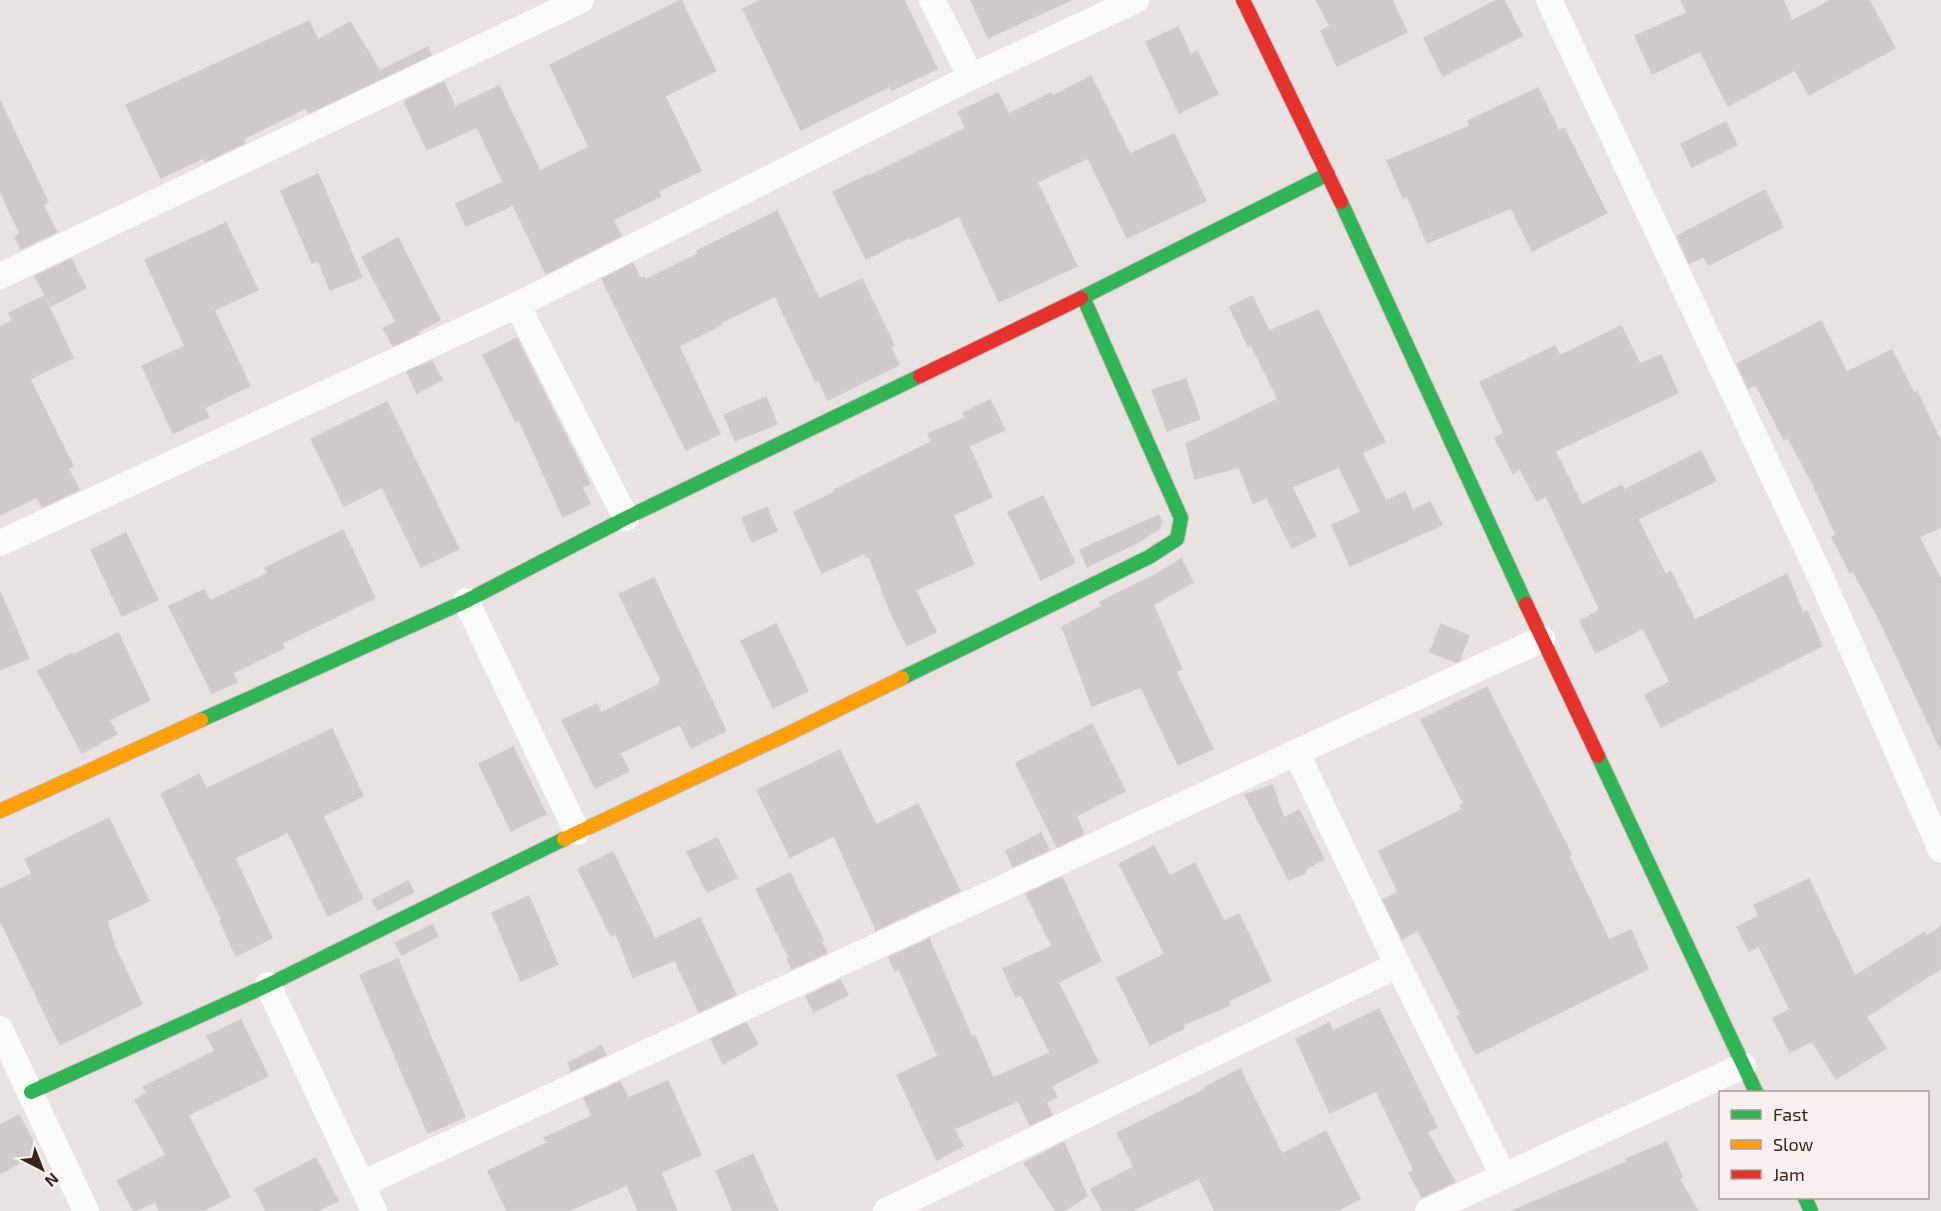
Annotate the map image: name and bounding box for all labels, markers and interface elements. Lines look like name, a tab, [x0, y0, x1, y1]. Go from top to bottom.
legend	[1719, 1091, 1929, 1199]
text: Fast	[1773, 1103, 1808, 1125]
text: Slow	[1773, 1133, 1814, 1155]
north arrow	[12, 1139, 72, 1199]
text: Jam	[1773, 1163, 1805, 1185]
text: N	[42, 1170, 63, 1191]

